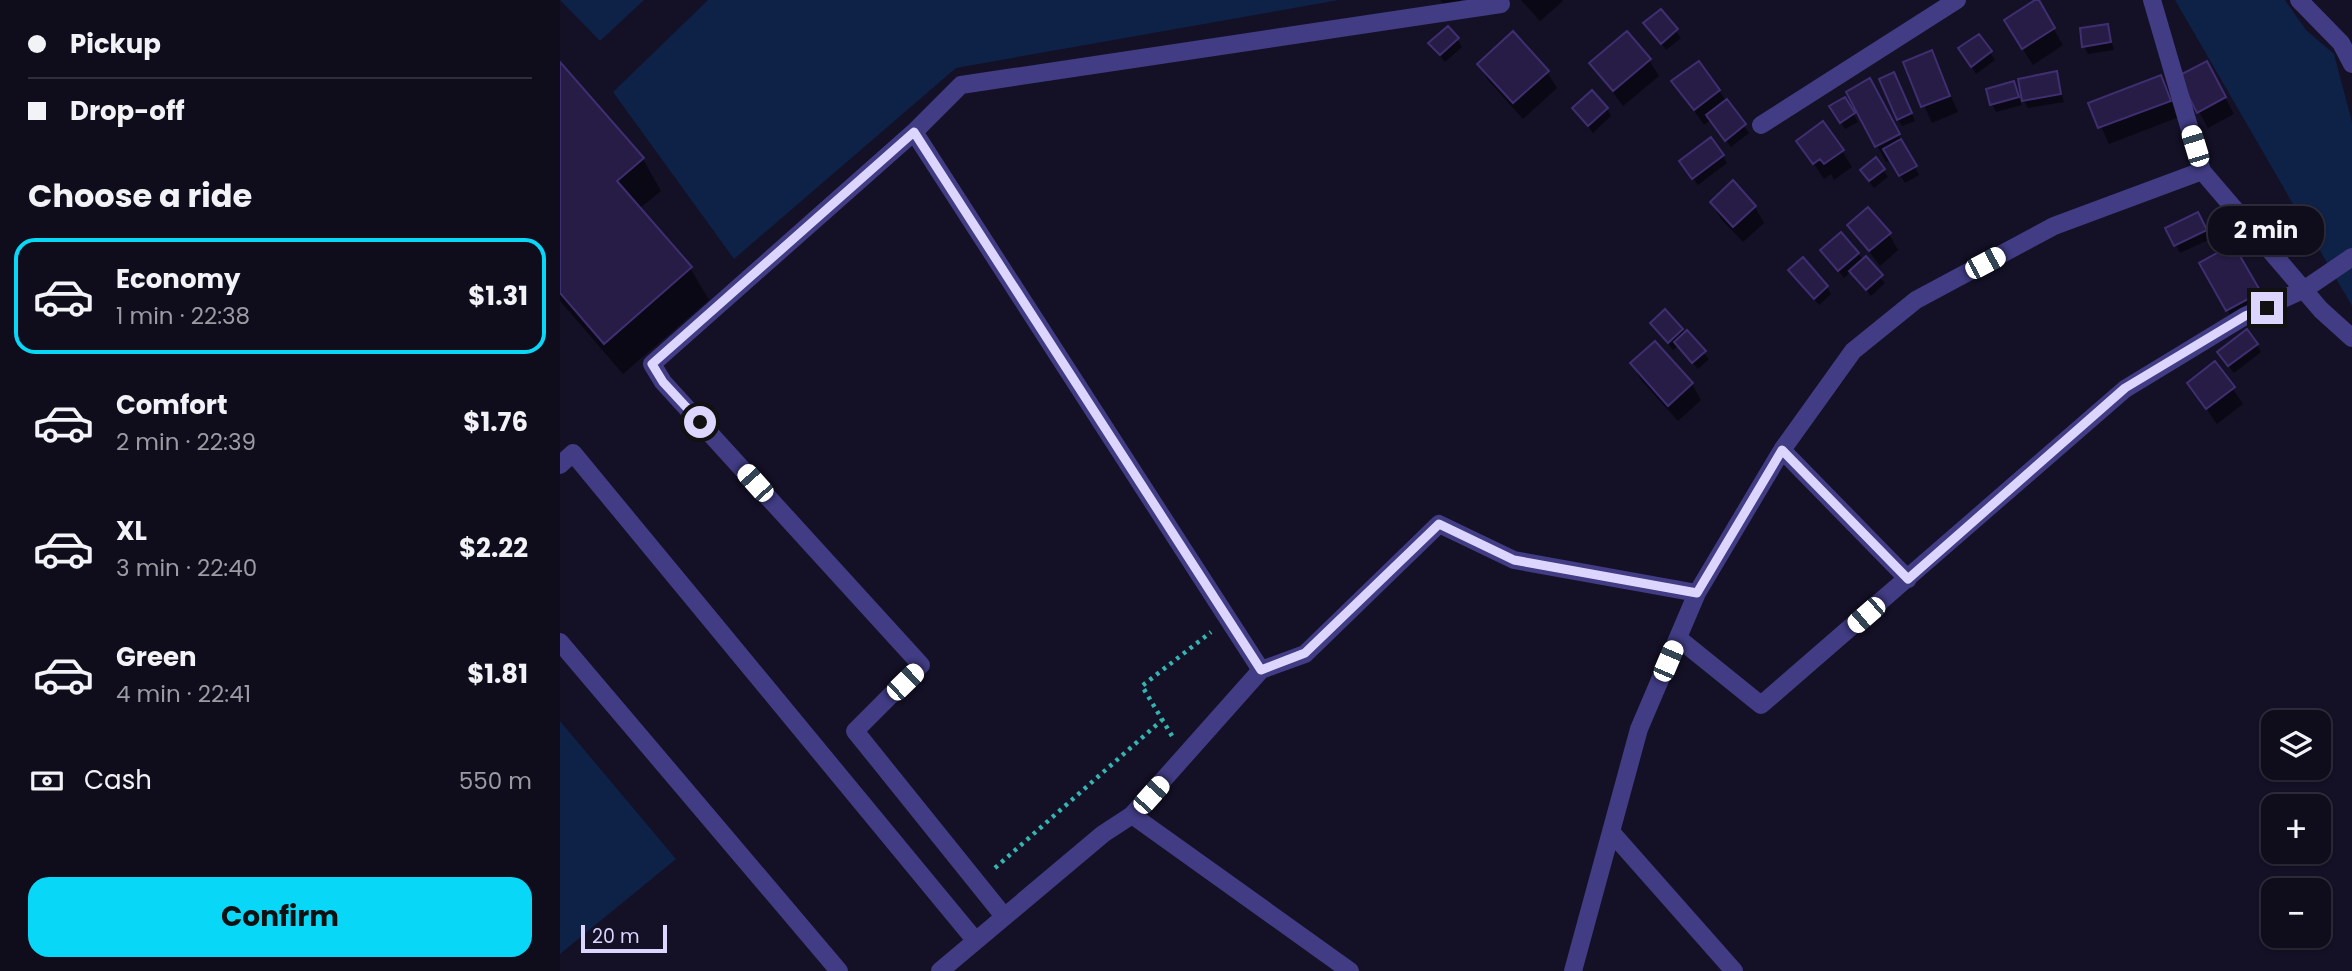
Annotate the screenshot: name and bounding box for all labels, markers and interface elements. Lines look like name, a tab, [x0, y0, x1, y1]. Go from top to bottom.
text: Pickup	[70, 26, 161, 62]
text: Drop-off	[70, 93, 185, 129]
car	[2179, 123, 2212, 169]
text: Choose a ride	[28, 173, 252, 218]
callout: 2 min	[2209, 206, 2325, 256]
text: 2 min	[2234, 214, 2298, 246]
car	[1962, 244, 2009, 282]
text: Economy	[116, 261, 240, 297]
icon: car	[32, 265, 95, 328]
text: $1.31	[468, 278, 528, 314]
route end	[2251, 292, 2283, 324]
text: 1 min · 22:38	[116, 300, 250, 332]
text: Comfort	[116, 387, 228, 423]
icon: car	[32, 391, 95, 454]
text: $1.76	[463, 404, 528, 440]
route start	[684, 406, 716, 438]
text: 2 min · 22:39	[116, 426, 256, 458]
car	[734, 460, 777, 506]
text: XL	[116, 513, 147, 549]
icon: car	[32, 517, 95, 580]
text: $2.22	[459, 530, 528, 566]
text: 3 min · 22:40	[116, 552, 257, 584]
car	[1844, 593, 1889, 637]
car	[1651, 638, 1686, 684]
text: Green	[116, 639, 197, 675]
icon: car	[32, 643, 95, 706]
text: $1.81	[467, 656, 528, 692]
car	[883, 660, 928, 704]
text: 4 min · 22:41	[116, 678, 251, 710]
map controls	[2261, 710, 2331, 948]
button: layers	[2261, 710, 2331, 780]
icon: cash	[28, 762, 66, 800]
text: Cash	[84, 762, 152, 798]
text: 550 m	[459, 765, 532, 797]
car	[1130, 772, 1173, 818]
button: +	[2261, 794, 2331, 864]
button: Confirm	[28, 877, 532, 957]
button: −	[2261, 878, 2331, 948]
scale bar	[581, 922, 667, 954]
text: 20 m	[592, 923, 640, 950]

